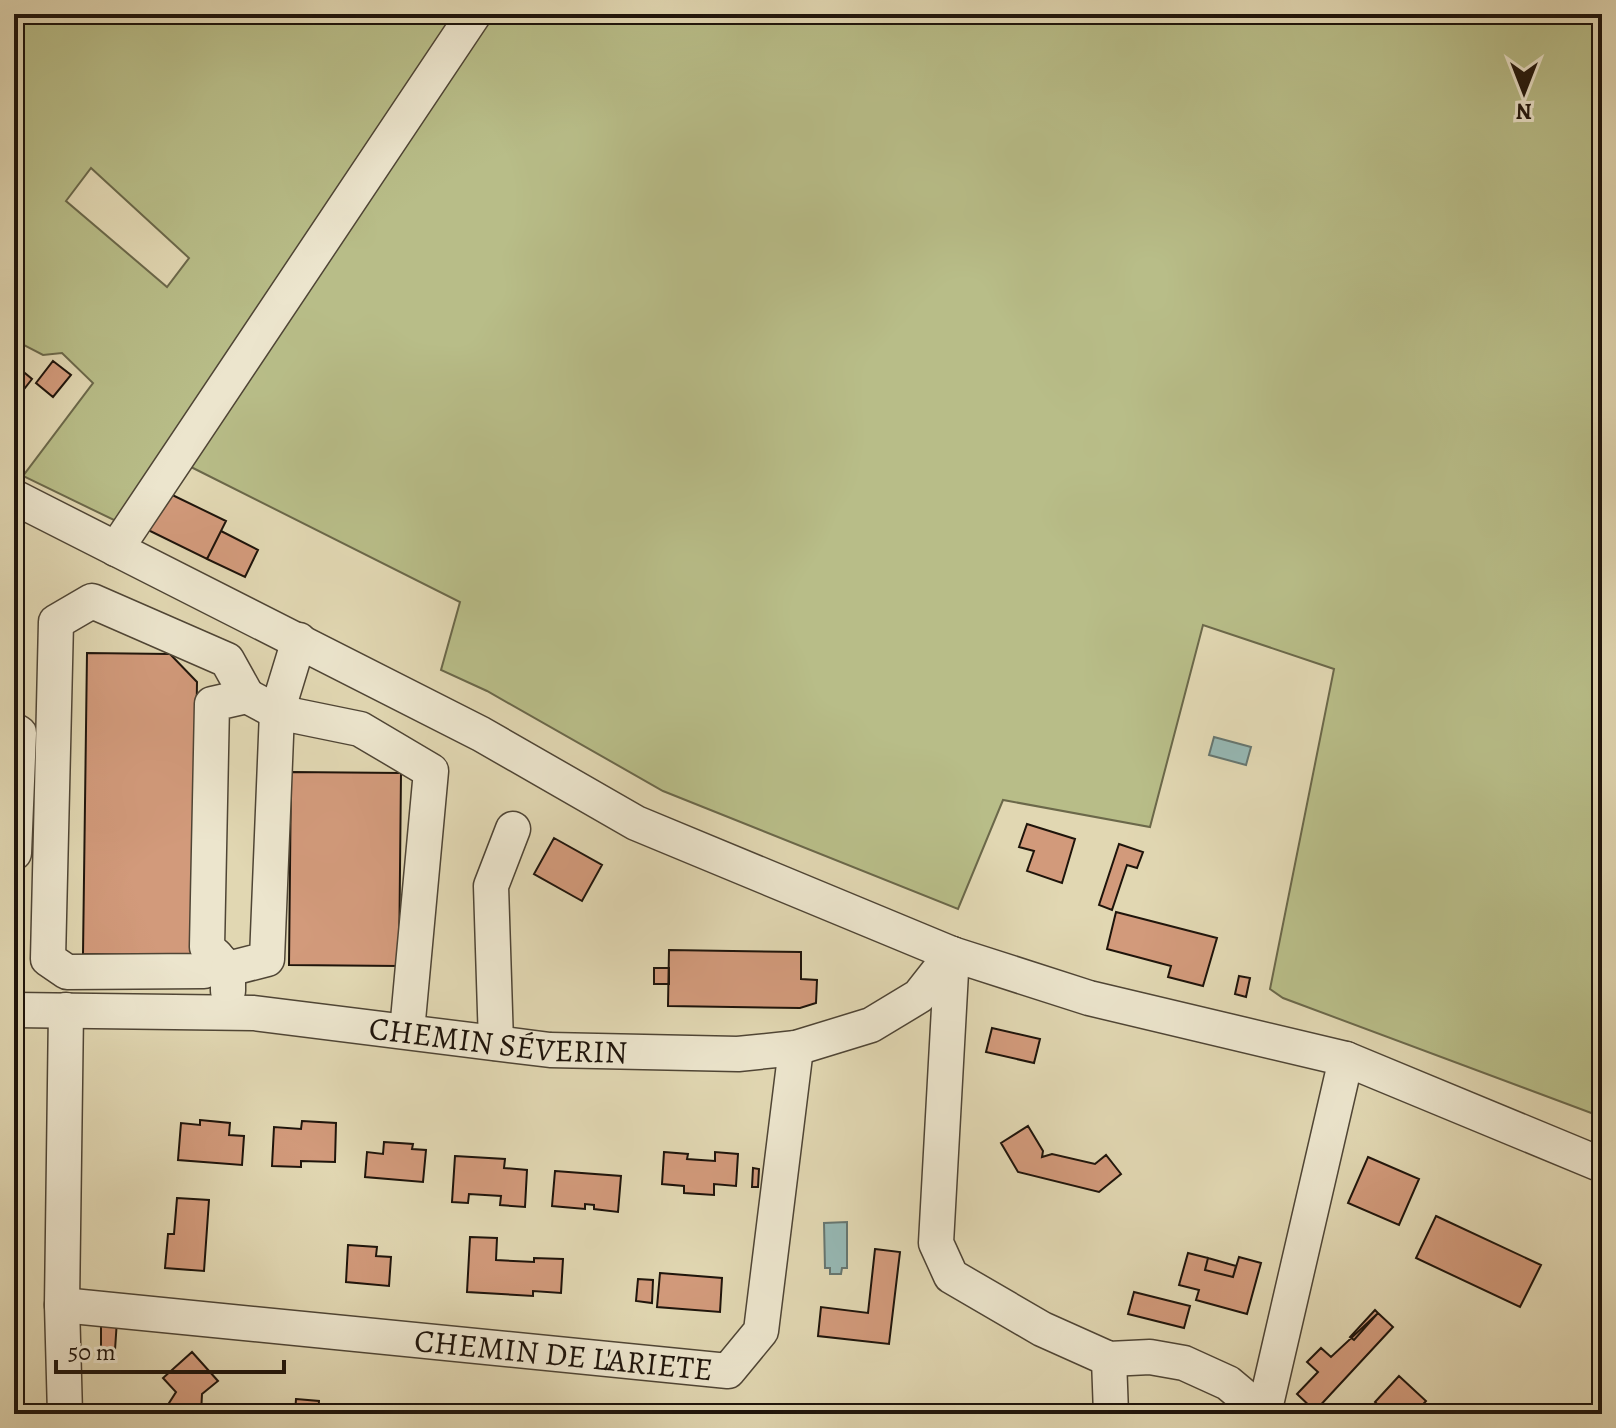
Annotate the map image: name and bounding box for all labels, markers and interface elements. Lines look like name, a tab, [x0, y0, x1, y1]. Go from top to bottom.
north arrow	[1484, 52, 1564, 132]
text: N	[1516, 96, 1532, 126]
street label: CHEMIN SÉVERIN	[367, 1006, 628, 1074]
street label: CHEMIN DE L'ARIETE	[412, 1318, 715, 1391]
scale bar	[56, 1324, 284, 1374]
text: 50 m	[68, 1336, 116, 1368]

